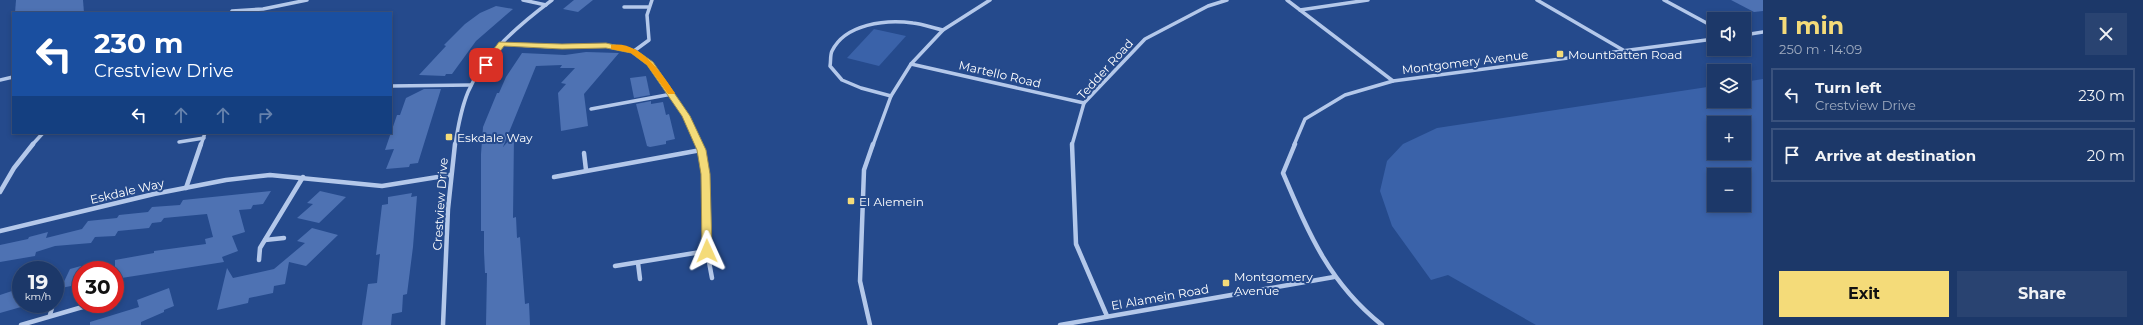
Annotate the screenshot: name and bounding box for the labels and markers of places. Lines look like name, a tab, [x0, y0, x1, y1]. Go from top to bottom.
place label: Mountbatten Road	[1568, 47, 1682, 62]
pin	[469, 48, 503, 82]
marker: Mountbatten Road	[1555, 49, 1565, 59]
place label: Eskdale Way	[457, 130, 533, 145]
marker: Eskdale Way	[444, 132, 454, 142]
place label: El Alemein	[859, 194, 924, 209]
marker: El Alemein	[846, 196, 856, 206]
place label: Montgomery Avenue	[1234, 269, 1313, 298]
marker: Montgomery Avenue	[1221, 278, 1231, 288]

